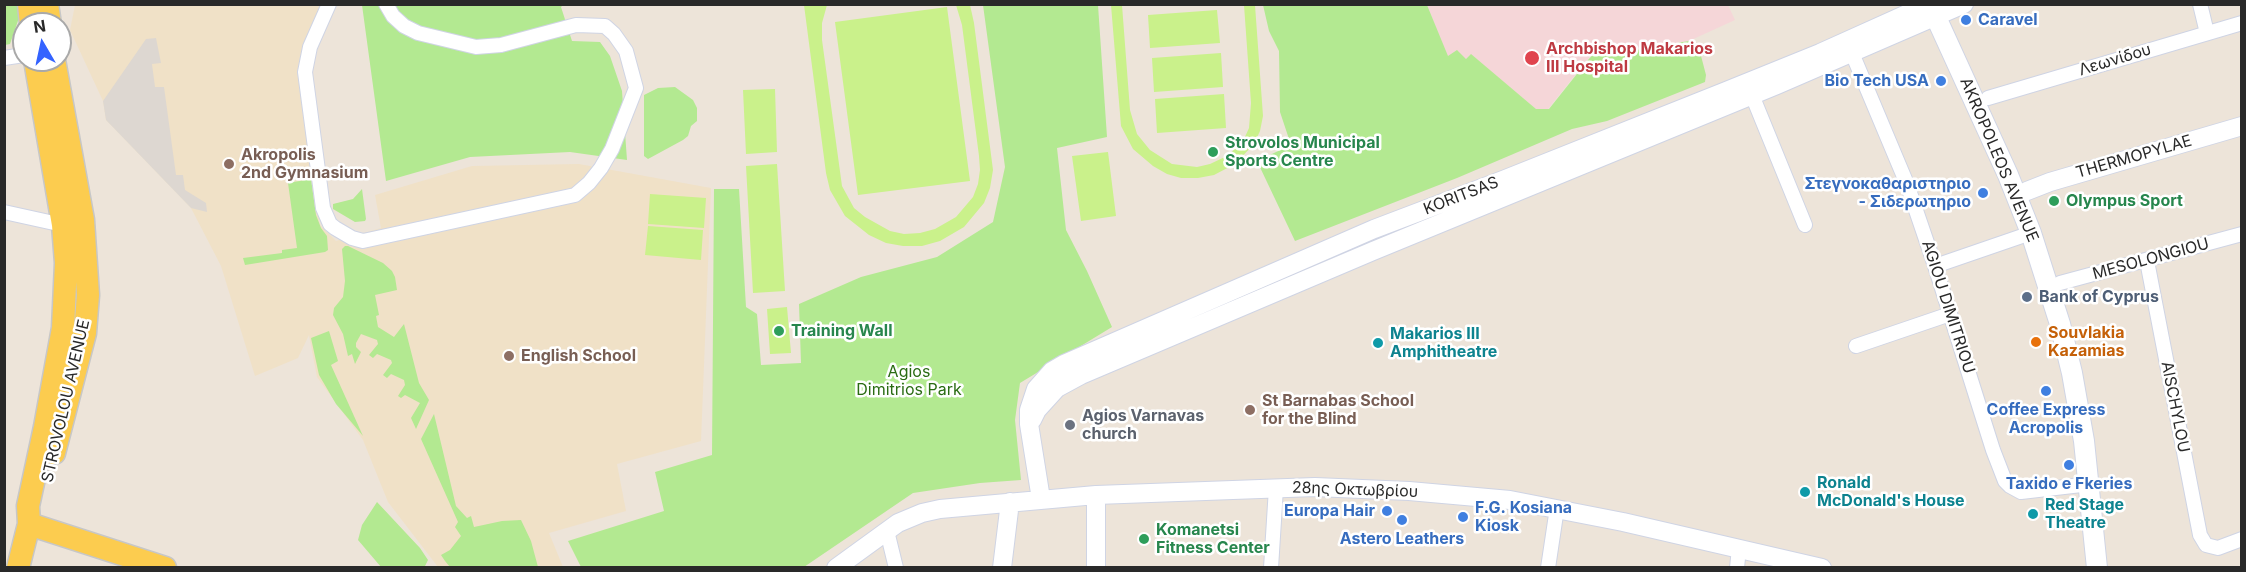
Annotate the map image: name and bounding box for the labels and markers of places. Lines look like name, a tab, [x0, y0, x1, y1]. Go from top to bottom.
place label: Caravel	[1978, 10, 2038, 30]
marker: Caravel	[1959, 13, 1973, 27]
place label: Archbishop Makarios III Hospital	[1546, 39, 1713, 77]
marker: Archbishop Makarios III Hospital	[1523, 49, 1541, 67]
place label: Bio Tech USA	[1824, 71, 1929, 91]
marker: Bio Tech USA	[1934, 74, 1948, 88]
place label: Strovolos Municipal Sports Centre	[1225, 133, 1380, 171]
place label: Akropolis 2nd Gymnasium	[241, 145, 368, 183]
marker: Strovolos Municipal Sports Centre	[1206, 145, 1220, 159]
marker: Akropolis 2nd Gymnasium	[222, 157, 236, 171]
place label: Στεγνοκαθαριστηριο - Σιδερωτηριο	[1804, 174, 1971, 212]
marker: Στεγνοκαθαριστηριο - Σιδερωτηριο	[1976, 186, 1990, 200]
place label: Olympus Sport	[2066, 191, 2183, 211]
marker: Olympus Sport	[2047, 194, 2061, 208]
place label: Bank of Cyprus	[2039, 287, 2159, 307]
marker: Bank of Cyprus	[2020, 290, 2034, 304]
place label: Training Wall	[791, 321, 892, 341]
place label: Souvlakia Kazamias	[2048, 323, 2124, 361]
marker: Training Wall	[772, 324, 786, 338]
place label: Makarios III Amphitheatre	[1390, 324, 1497, 362]
marker: Souvlakia Kazamias	[2029, 335, 2043, 349]
marker: Makarios III Amphitheatre	[1371, 336, 1385, 350]
place label: English School	[521, 346, 636, 366]
marker: English School	[502, 349, 516, 363]
marker: Coffee Express Acropolis	[2039, 384, 2053, 398]
place label: St Barnabas School for the Blind	[1262, 391, 1414, 429]
place label: Coffee Express Acropolis	[1987, 400, 2105, 438]
marker: St Barnabas School for the Blind	[1243, 403, 1257, 417]
place label: Agios Varnavas church	[1082, 406, 1204, 444]
marker: Agios Varnavas church	[1063, 418, 1077, 432]
marker: Taxido e Fkeries	[2062, 458, 2076, 472]
place label: Ronald McDonald's House	[1817, 473, 1965, 511]
place label: Taxido e Fkeries	[2006, 474, 2132, 494]
marker: Ronald McDonald's House	[1798, 485, 1812, 499]
place label: Red Stage Theatre	[2045, 495, 2124, 533]
place label: F.G. Kosiana Kiosk	[1475, 498, 1572, 536]
place label: Europa Hair	[1284, 501, 1375, 521]
marker: Europa Hair	[1380, 504, 1394, 518]
marker: Red Stage Theatre	[2026, 507, 2040, 521]
marker: F.G. Kosiana Kiosk	[1456, 510, 1470, 524]
marker: Astero Leathers	[1395, 513, 1409, 527]
place label: Komanetsi Fitness Center	[1156, 520, 1270, 558]
place label: Astero Leathers	[1340, 529, 1464, 549]
marker: Komanetsi Fitness Center	[1137, 532, 1151, 546]

